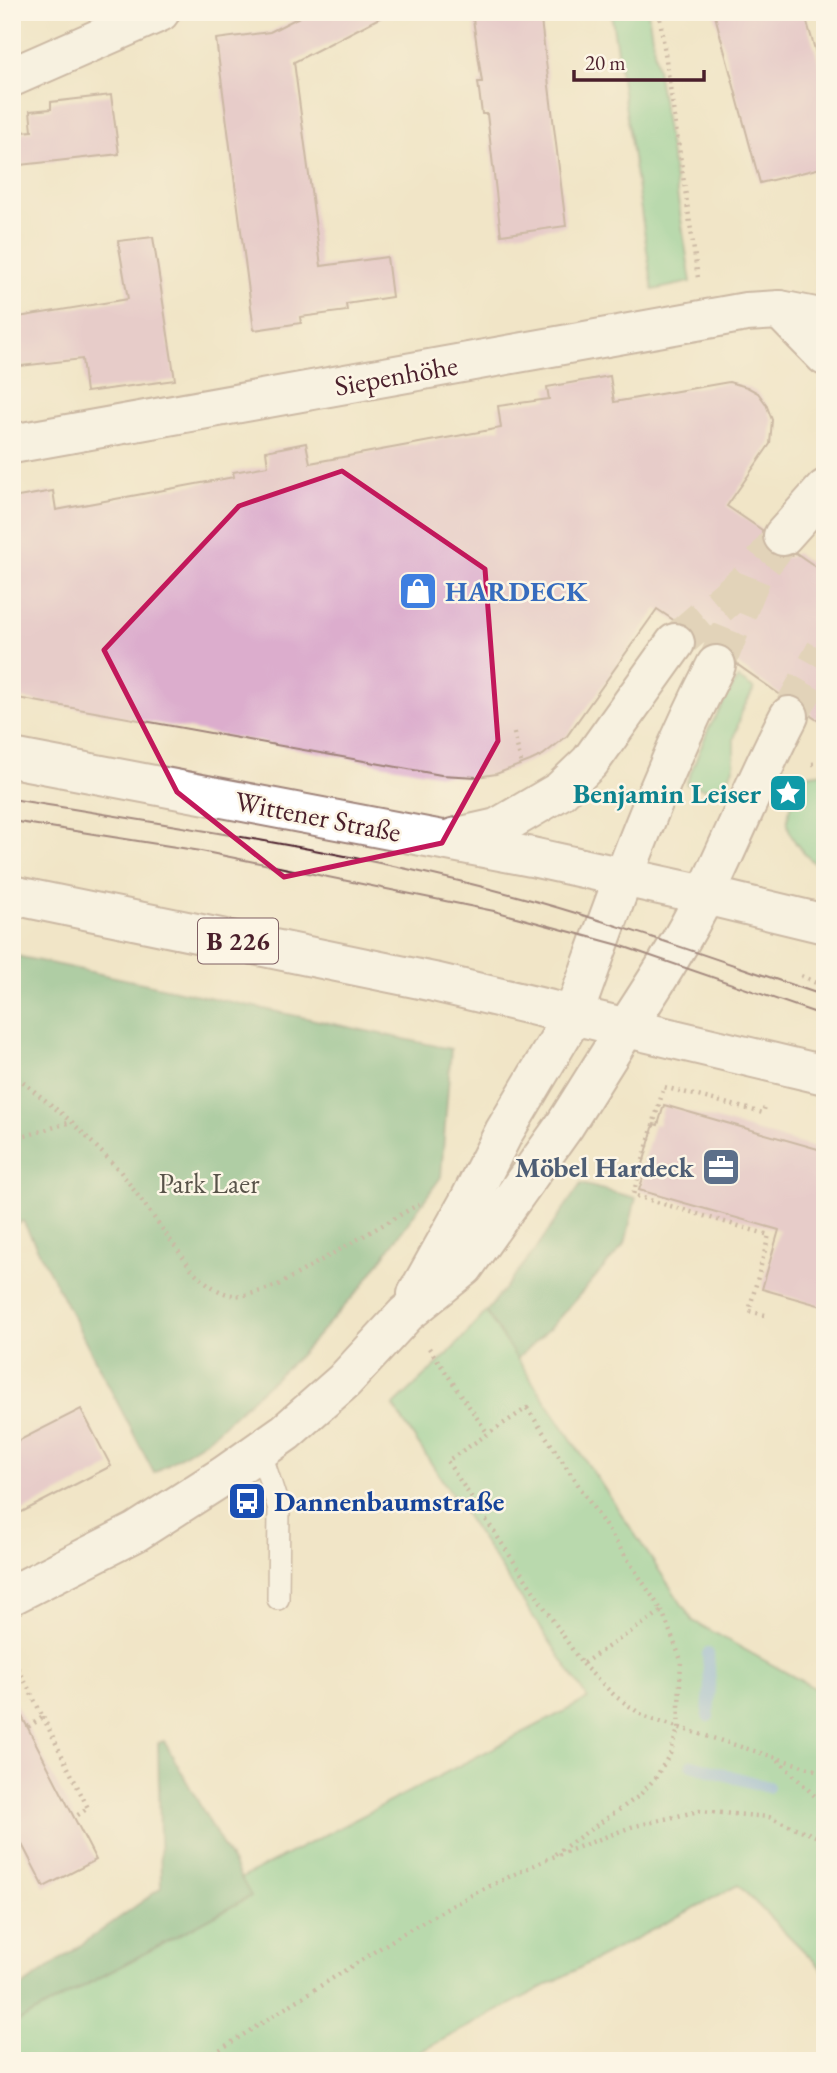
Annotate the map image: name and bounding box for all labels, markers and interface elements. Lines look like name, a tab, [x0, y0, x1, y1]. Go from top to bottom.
scale bar	[574, 38, 704, 82]
text: 20 m	[585, 49, 626, 76]
street label: Siepenhöhe	[332, 346, 460, 404]
shop icon: HARDECK	[397, 570, 439, 612]
place label: HARDECK	[445, 573, 588, 609]
place icon: Benjamin Leiser	[767, 772, 809, 814]
place label: Benjamin Leiser	[573, 775, 761, 811]
street label: Wittener Straße	[232, 782, 404, 850]
road number: B 226	[198, 918, 278, 964]
office icon: Möbel Hardeck	[700, 1146, 742, 1188]
place label: Möbel Hardeck	[515, 1149, 695, 1185]
park label: Park Laer	[158, 1165, 260, 1201]
bus stop icon: Dannenbaumstraße	[226, 1480, 268, 1522]
place label: Dannenbaumstraße	[274, 1483, 504, 1519]

